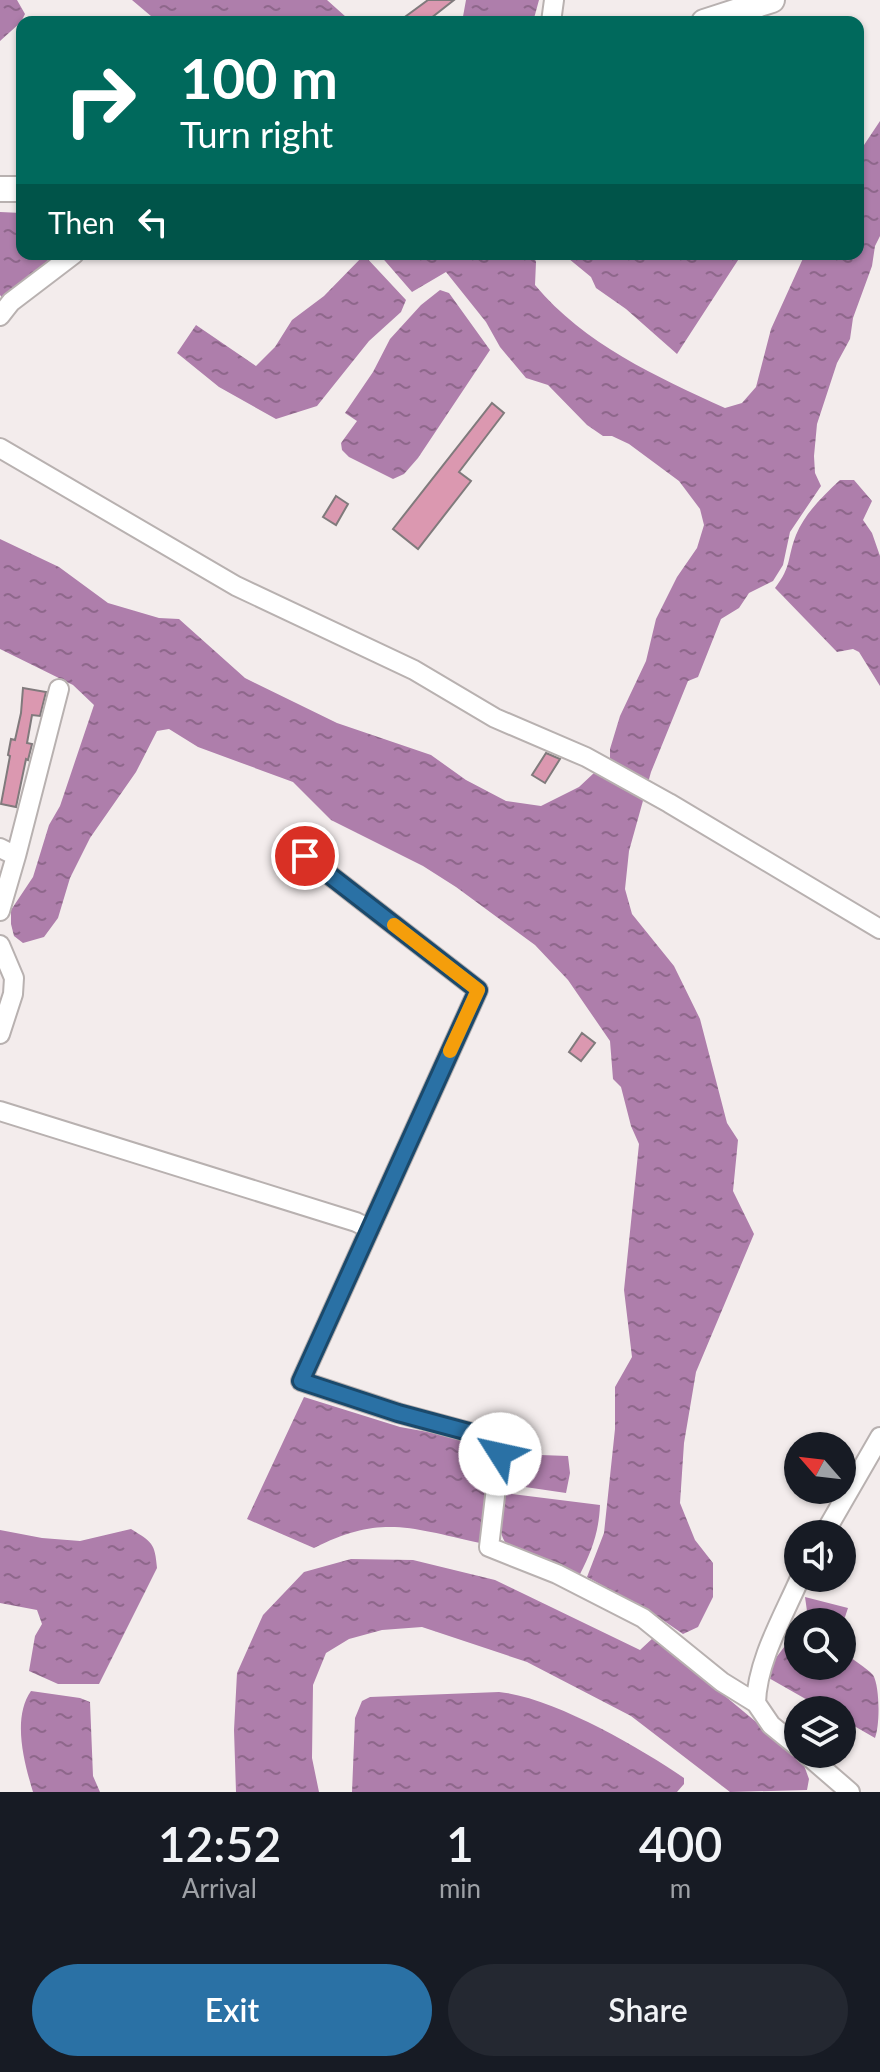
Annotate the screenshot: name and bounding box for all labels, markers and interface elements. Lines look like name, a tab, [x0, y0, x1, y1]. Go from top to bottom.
text: 100 m	[180, 44, 338, 111]
icon: right	[48, 48, 152, 152]
text: Turn right	[180, 112, 333, 156]
icon: left	[131, 200, 175, 244]
text: Then	[48, 204, 115, 240]
pin	[271, 822, 339, 890]
icon: arrive	[283, 834, 327, 878]
position arrow	[458, 1412, 542, 1496]
north arrow	[784, 1432, 856, 1504]
map controls	[784, 1432, 856, 1768]
button: sound	[784, 1520, 856, 1592]
button: search	[784, 1608, 856, 1680]
button: layers	[784, 1696, 856, 1768]
text: 12:52	[158, 1815, 281, 1872]
text: 1	[446, 1815, 474, 1872]
text: 400	[639, 1815, 722, 1872]
text: Arrival	[182, 1872, 257, 1904]
text: min	[439, 1872, 481, 1904]
text: m	[670, 1872, 691, 1904]
button: Exit	[32, 1964, 432, 2056]
button: Share	[448, 1964, 848, 2056]

